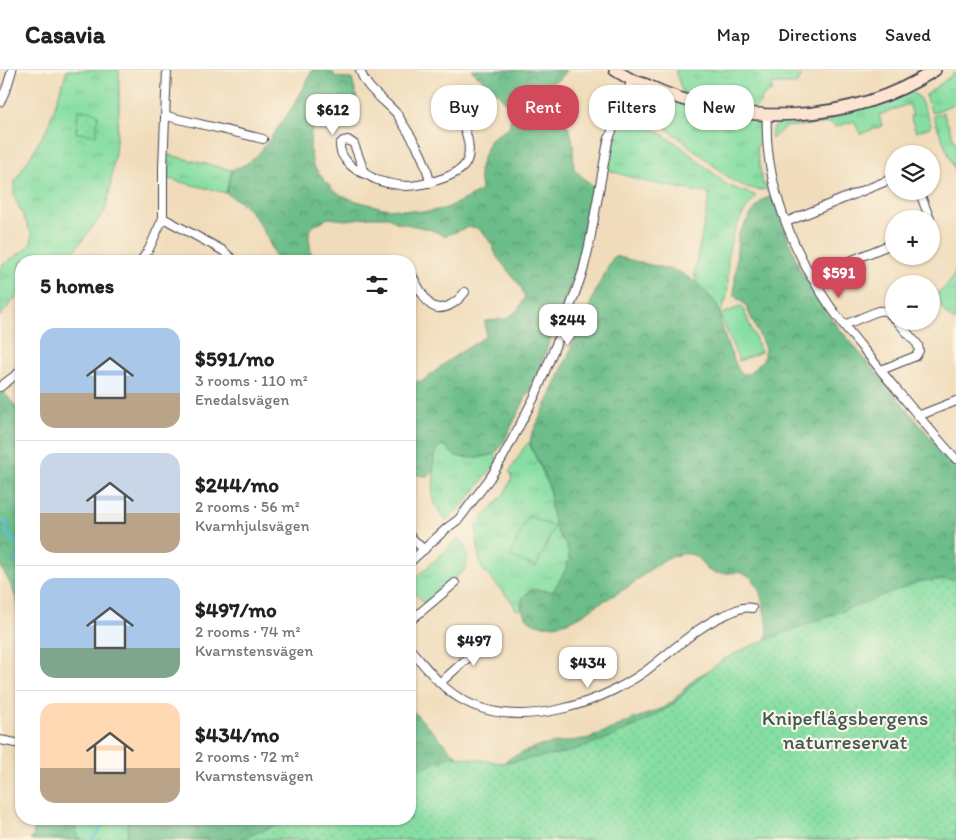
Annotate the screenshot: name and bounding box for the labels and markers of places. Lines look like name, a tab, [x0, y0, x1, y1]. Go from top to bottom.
pin: $612	[303, 93, 363, 136]
pin: $591	[809, 256, 869, 299]
pin: $244	[538, 304, 598, 346]
pin: $497	[444, 624, 504, 667]
pin: $434	[558, 646, 618, 689]

